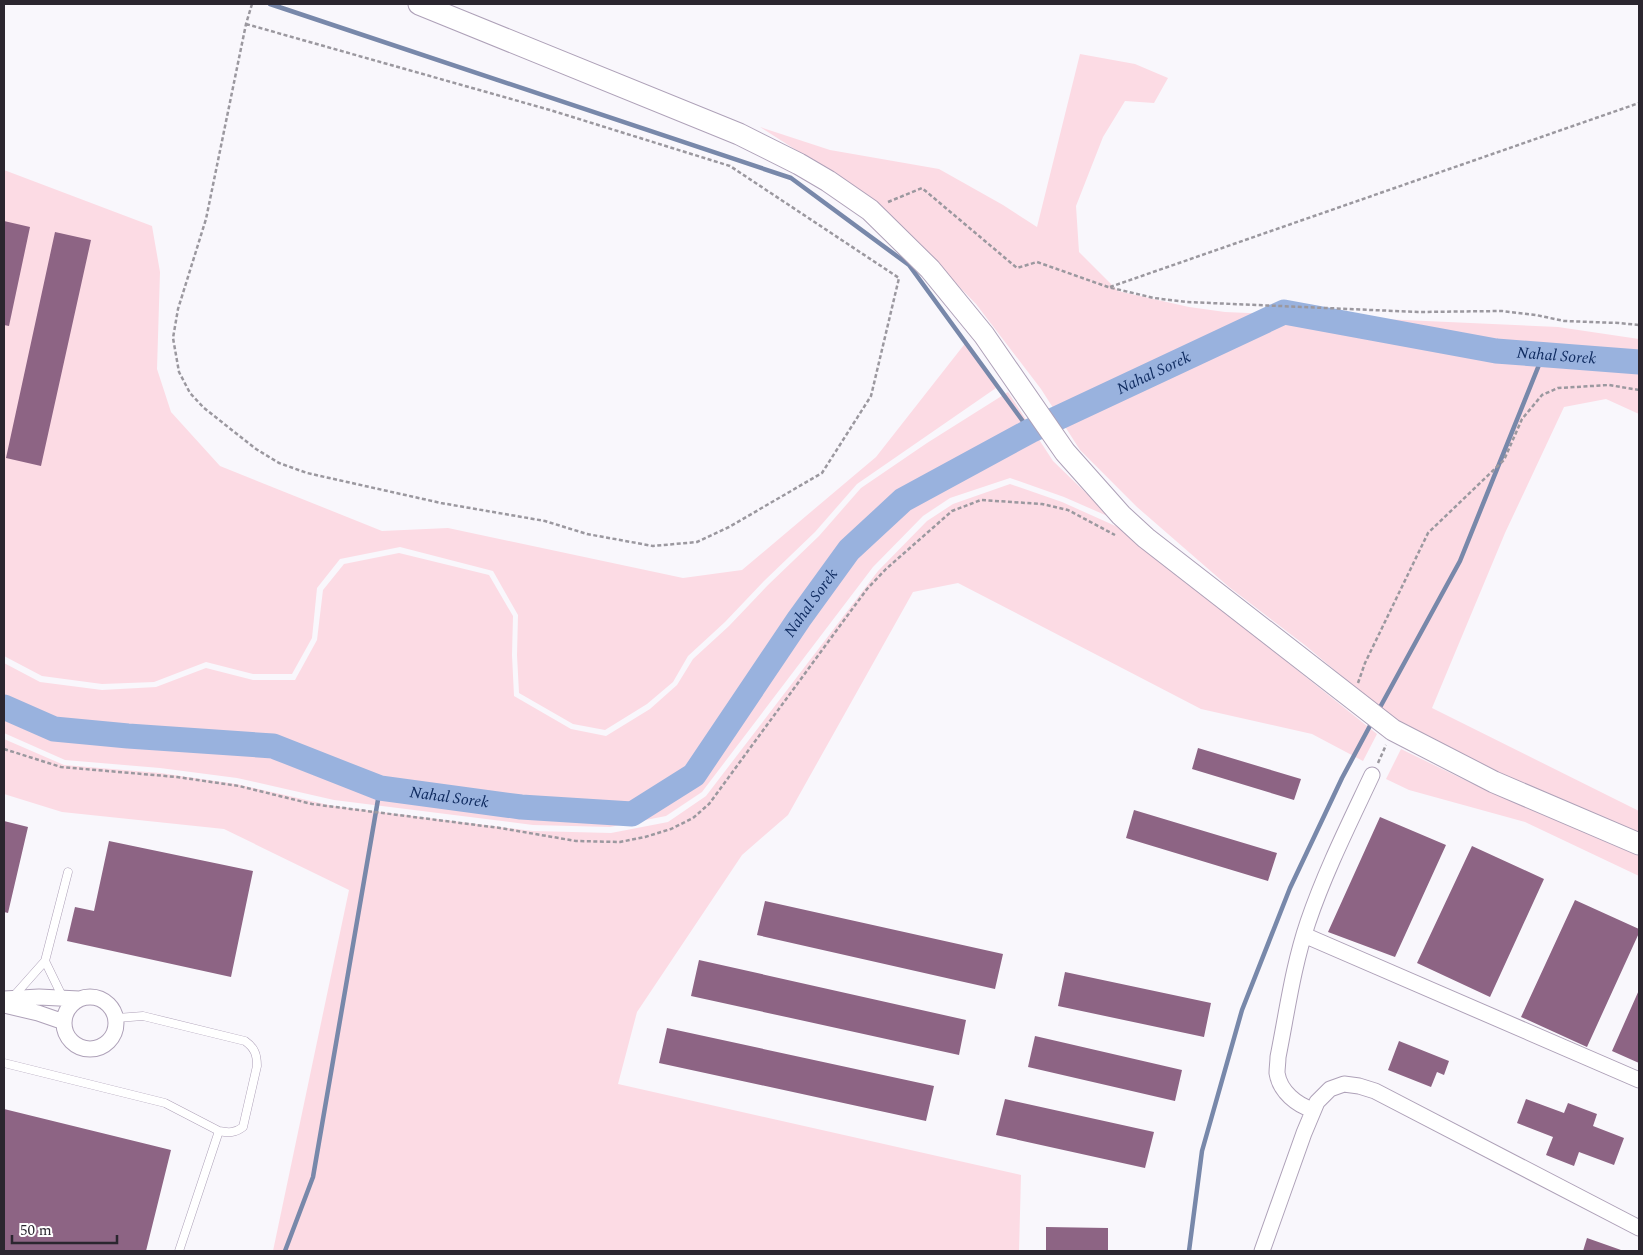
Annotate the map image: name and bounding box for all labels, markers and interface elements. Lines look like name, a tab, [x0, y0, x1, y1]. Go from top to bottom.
water label: Nahal Sorek	[1516, 341, 1597, 371]
water label: Nahal Sorek	[1113, 345, 1195, 401]
water label: Nahal Sorek	[778, 563, 844, 642]
water label: Nahal Sorek	[408, 780, 491, 815]
scale bar	[12, 1212, 118, 1244]
text: 50 m	[20, 1219, 52, 1242]

